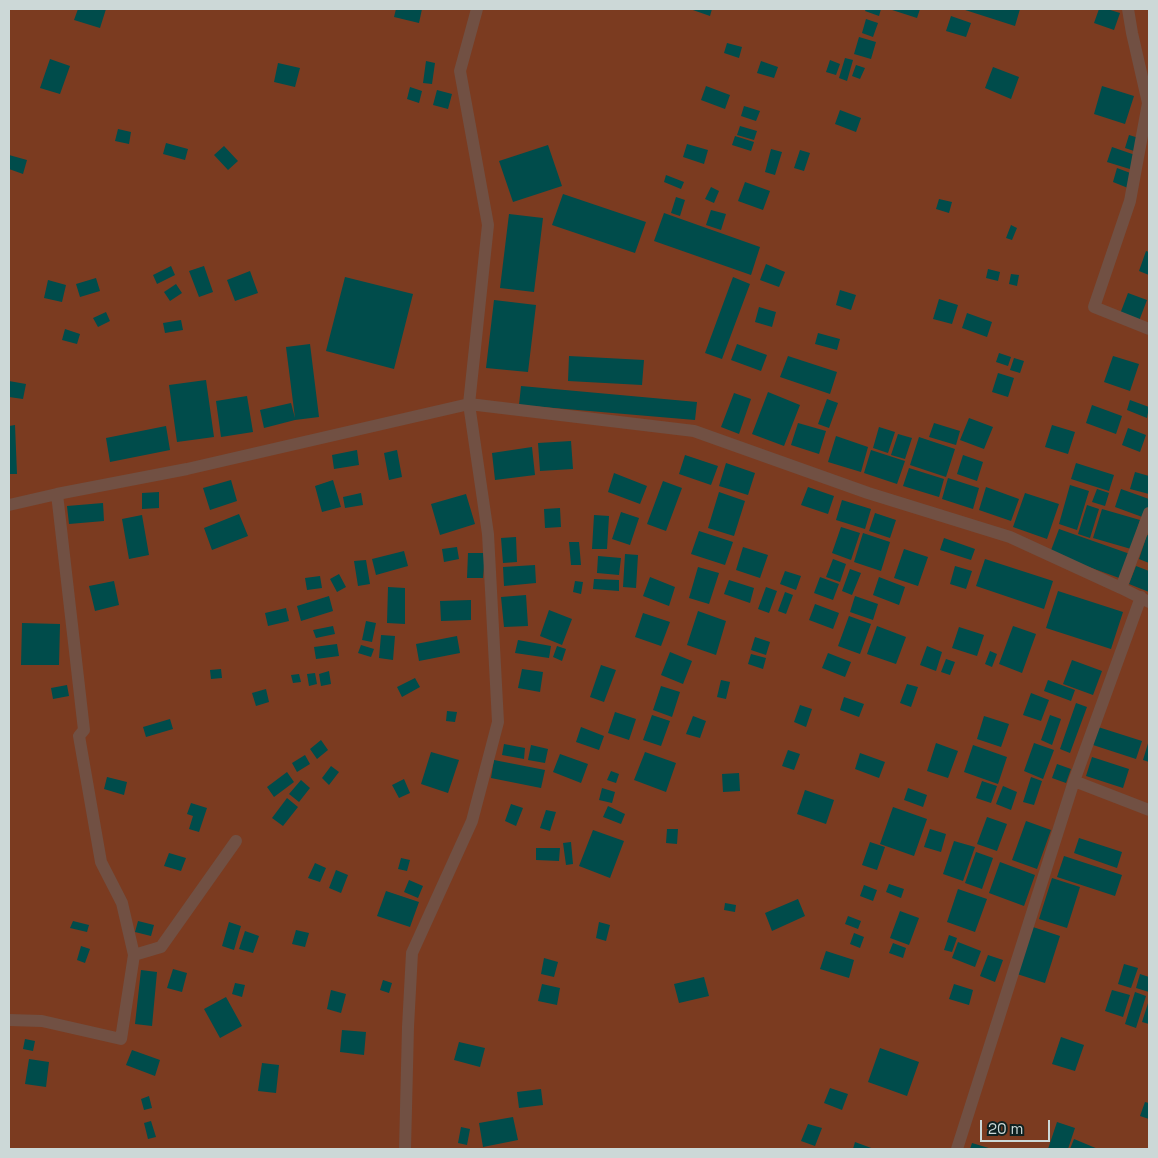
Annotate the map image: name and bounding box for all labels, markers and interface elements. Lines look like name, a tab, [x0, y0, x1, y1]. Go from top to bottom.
scale bar	[983, 1110, 1053, 1142]
text: 20 m	[988, 1119, 1023, 1138]

